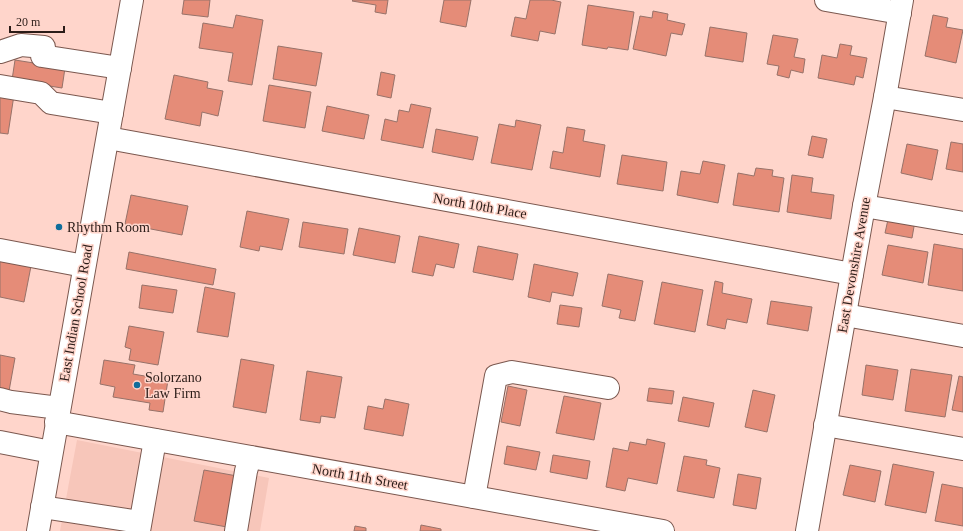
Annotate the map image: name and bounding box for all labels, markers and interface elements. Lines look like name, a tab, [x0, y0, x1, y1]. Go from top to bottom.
scale bar	[10, 8, 64, 34]
text: 20 m	[16, 15, 41, 29]
street label: North 10th Place	[432, 190, 528, 222]
street label: East Devonshire Avenue	[835, 196, 873, 334]
place label: Rhythm Room	[67, 220, 150, 235]
marker: Rhythm Room	[54, 222, 64, 232]
street label: East Indian School Road	[57, 243, 95, 383]
place label: Solorzano Law Firm	[145, 370, 202, 401]
marker: Solorzano Law Firm	[132, 380, 142, 390]
street label: North 11th Street	[311, 461, 409, 493]

